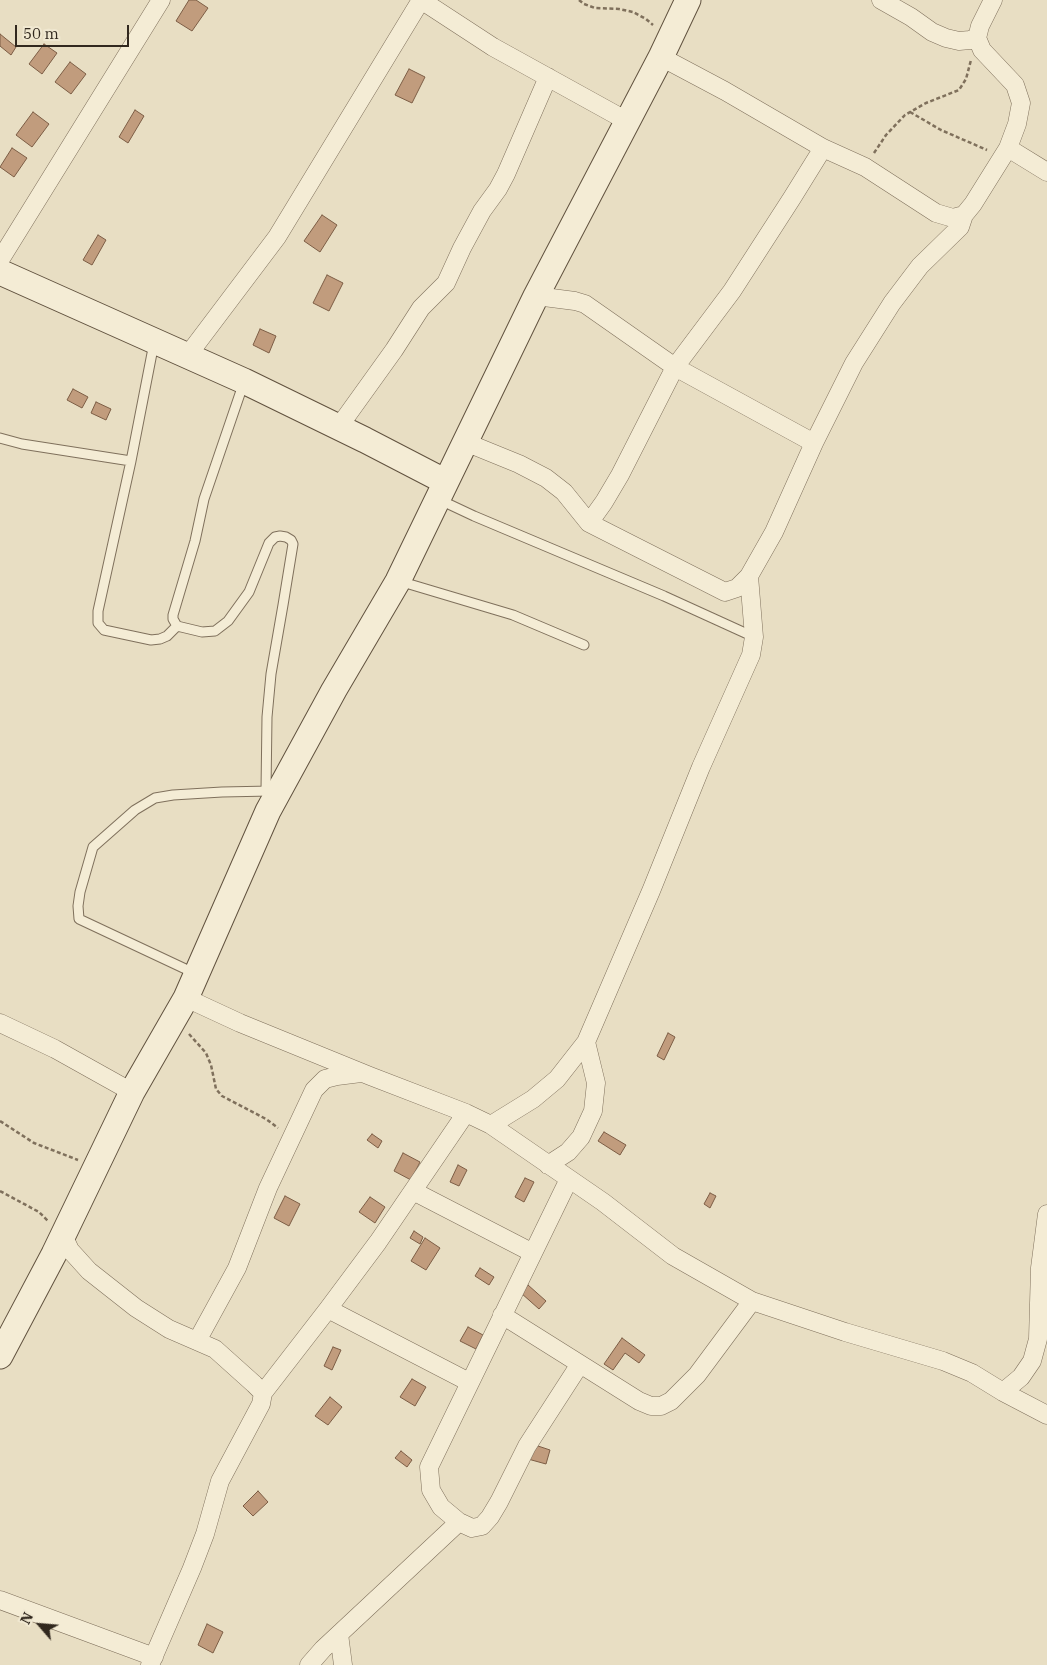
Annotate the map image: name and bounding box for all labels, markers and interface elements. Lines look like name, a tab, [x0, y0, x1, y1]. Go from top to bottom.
scale bar	[18, 15, 131, 47]
text: 50 m	[23, 24, 59, 43]
north arrow	[15, 1600, 65, 1650]
text: N	[16, 1609, 37, 1627]

